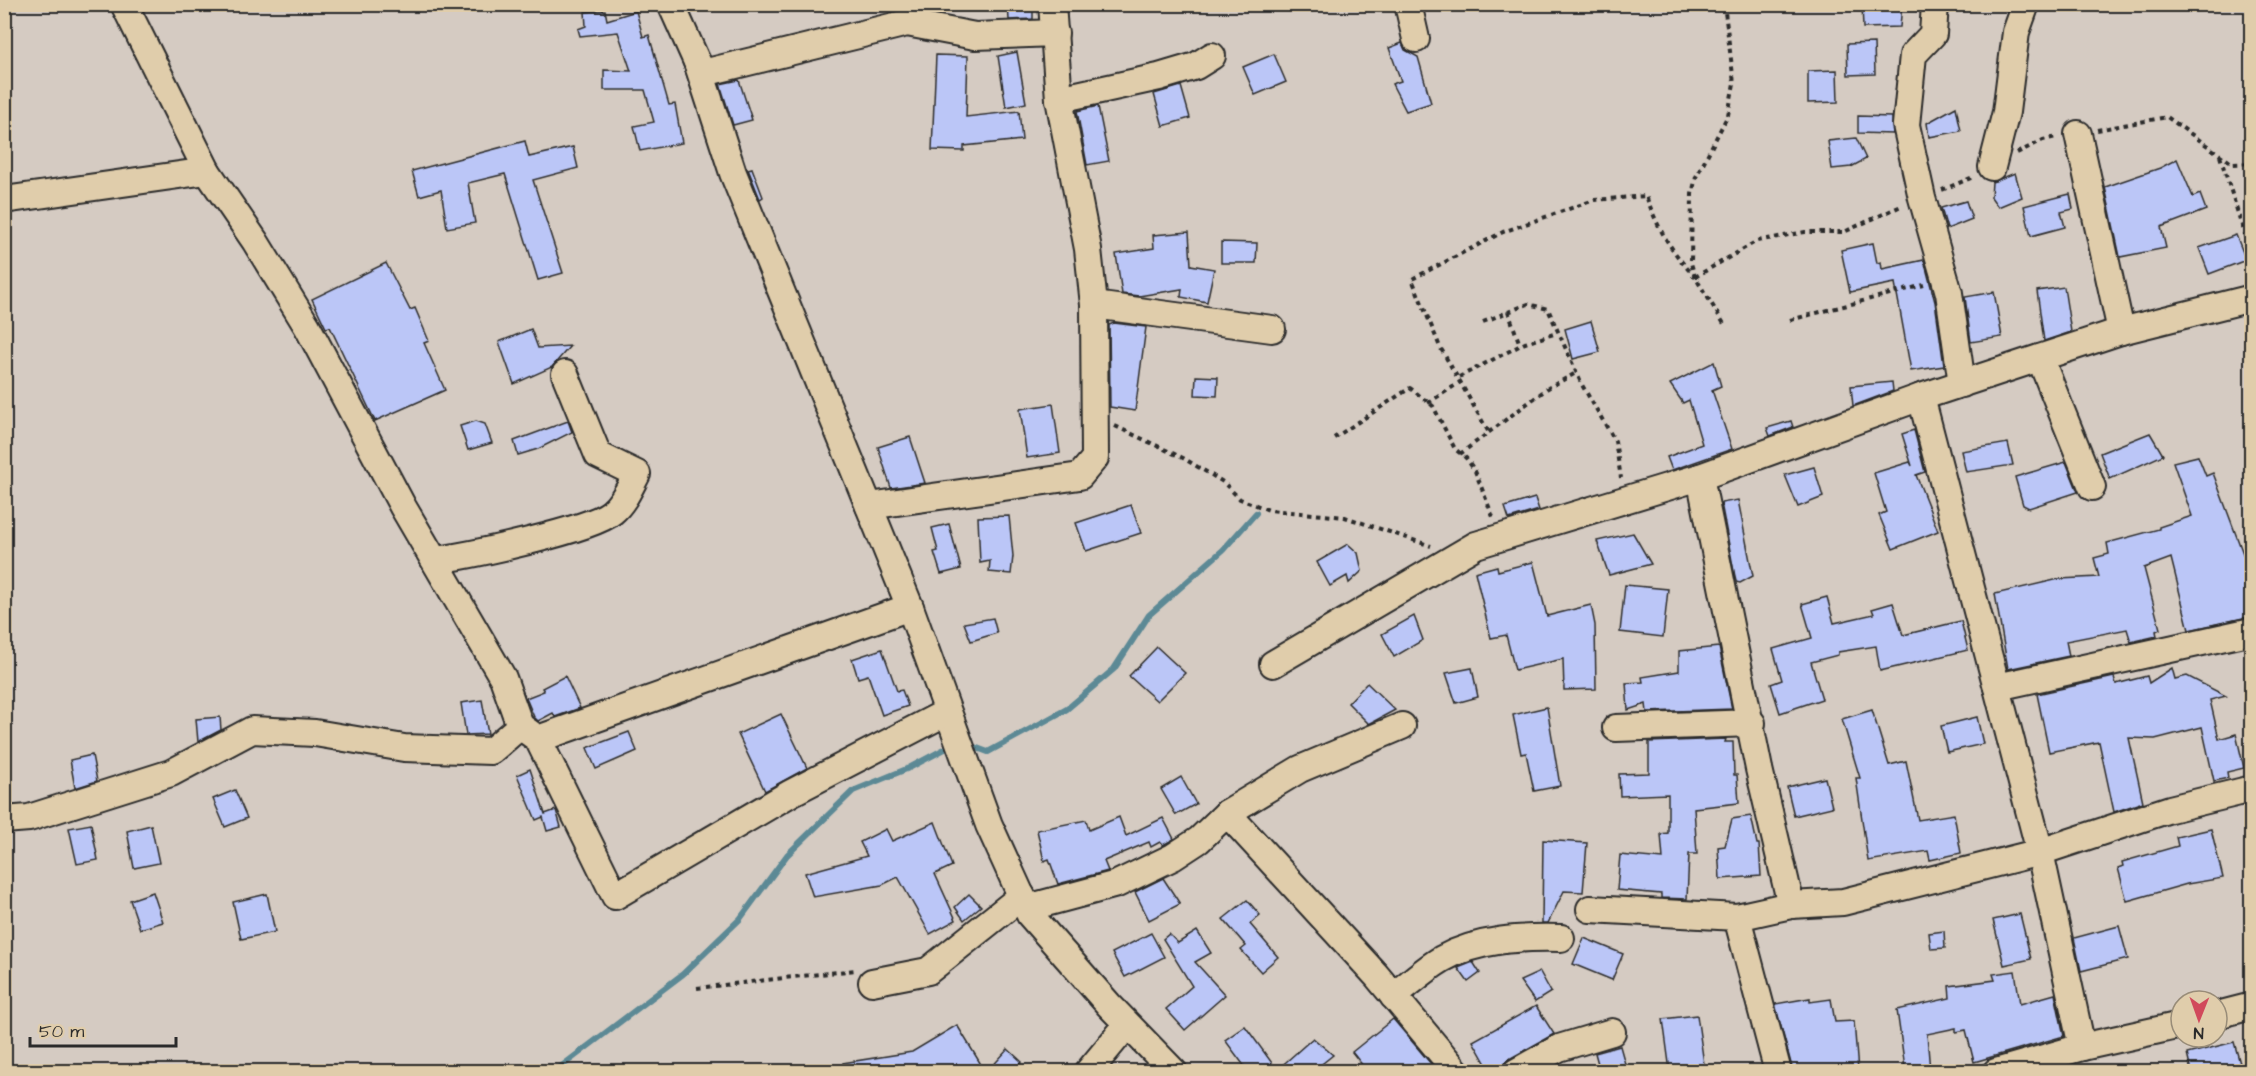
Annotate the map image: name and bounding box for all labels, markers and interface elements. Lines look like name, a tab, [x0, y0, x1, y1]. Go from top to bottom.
north arrow	[2169, 989, 2229, 1049]
scale bar	[30, 1010, 176, 1048]
text: 50 m	[39, 1019, 84, 1044]
text: N	[2194, 1022, 2204, 1044]

